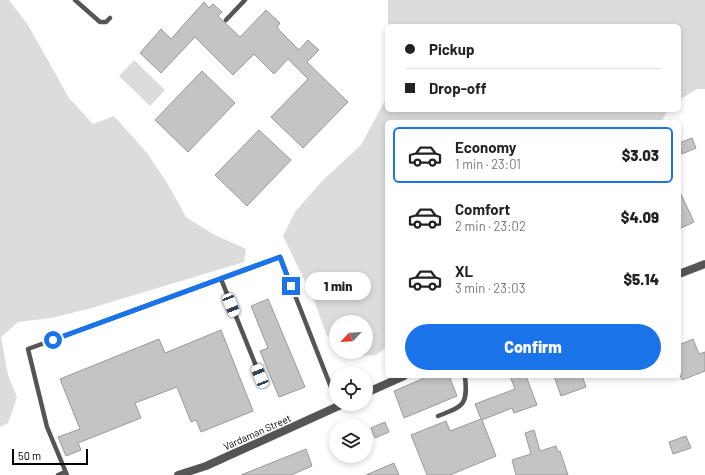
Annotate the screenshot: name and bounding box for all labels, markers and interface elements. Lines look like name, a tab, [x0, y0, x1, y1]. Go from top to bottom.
text: Pickup	[429, 40, 475, 58]
text: Drop-off	[429, 79, 487, 97]
icon: car	[407, 137, 443, 173]
text: Economy	[455, 138, 516, 156]
text: $3.03	[622, 146, 659, 164]
text: 1 min · 23:01	[455, 156, 521, 172]
icon: car	[407, 199, 443, 235]
text: Comfort	[455, 200, 510, 218]
text: $4.09	[621, 208, 659, 226]
text: 2 min · 23:02	[455, 218, 526, 234]
icon: car	[407, 261, 443, 297]
text: XL	[455, 262, 473, 280]
text: $5.14	[623, 270, 659, 288]
callout: 1 min	[305, 272, 371, 300]
route end	[282, 277, 300, 295]
text: 1 min	[324, 278, 352, 294]
text: 3 min · 23:03	[455, 280, 525, 296]
car	[221, 292, 241, 318]
north arrow	[329, 315, 373, 359]
map controls	[329, 315, 373, 463]
button: Confirm	[405, 324, 661, 370]
route start	[44, 331, 62, 349]
car	[250, 363, 270, 389]
button: locate	[329, 367, 373, 411]
street label: Vardaman Street	[221, 412, 293, 452]
button: layers	[329, 419, 373, 463]
scale bar	[12, 447, 88, 466]
text: 50 m	[18, 449, 41, 462]

